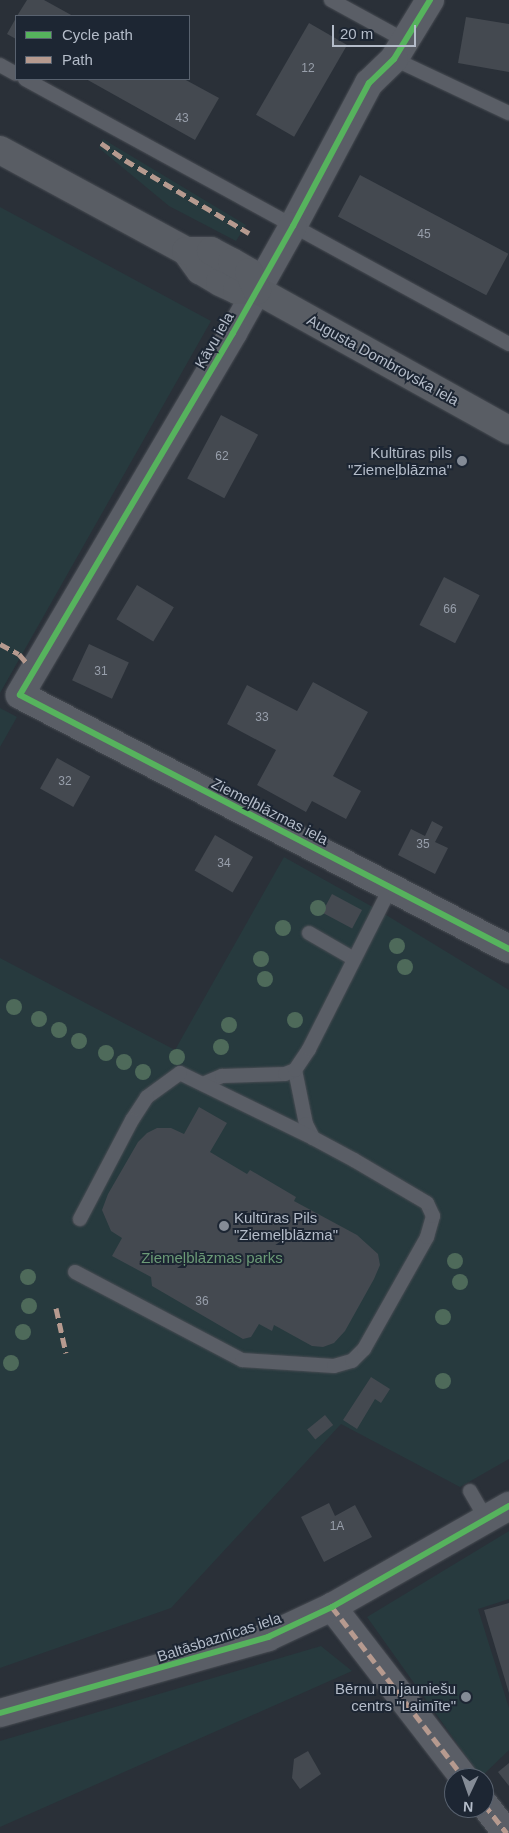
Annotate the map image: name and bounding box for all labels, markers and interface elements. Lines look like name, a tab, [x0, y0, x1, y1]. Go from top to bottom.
legend	[15, 15, 190, 80]
scale bar	[334, 15, 418, 47]
text: 20 m	[340, 25, 373, 42]
text: Cycle path	[62, 26, 133, 43]
text: Path	[62, 51, 93, 68]
house number: 12	[301, 62, 315, 76]
house number: 43	[175, 112, 189, 126]
house number: 45	[417, 228, 431, 242]
street label: Kāvu iela	[191, 309, 237, 371]
street label: Augusta Dombrovska iela	[304, 311, 462, 409]
place label: Kultūras pils "Ziemeļblāzma"	[348, 443, 452, 478]
house number: 62	[215, 450, 229, 464]
marker: Kultūras pils "Ziemeļblāzma"	[456, 455, 468, 467]
house number: 66	[443, 603, 457, 617]
house number: 31	[94, 665, 108, 679]
house number: 33	[255, 711, 269, 725]
street label: Ziemeļblāzmas iela	[209, 774, 331, 848]
house number: 32	[58, 775, 72, 789]
house number: 35	[416, 838, 430, 852]
house number: 34	[217, 857, 231, 871]
place label: Kultūras Pils "Ziemeļblāzma"	[234, 1208, 338, 1243]
marker: Kultūras Pils "Ziemeļblāzma"	[218, 1220, 230, 1232]
park label: Ziemeļblāzmas parks	[141, 1249, 283, 1267]
house number: 36	[195, 1295, 209, 1309]
house number: 1A	[330, 1520, 344, 1534]
street label: Baltāsbaznīcas iela	[155, 1608, 283, 1666]
place label: Bērnu un jauniešu centrs "Laimīte"	[335, 1679, 456, 1714]
marker: Bērnu un jauniešu centrs "Laimīte"	[460, 1691, 472, 1703]
north arrow	[444, 1768, 494, 1818]
text: N	[463, 1799, 474, 1815]

